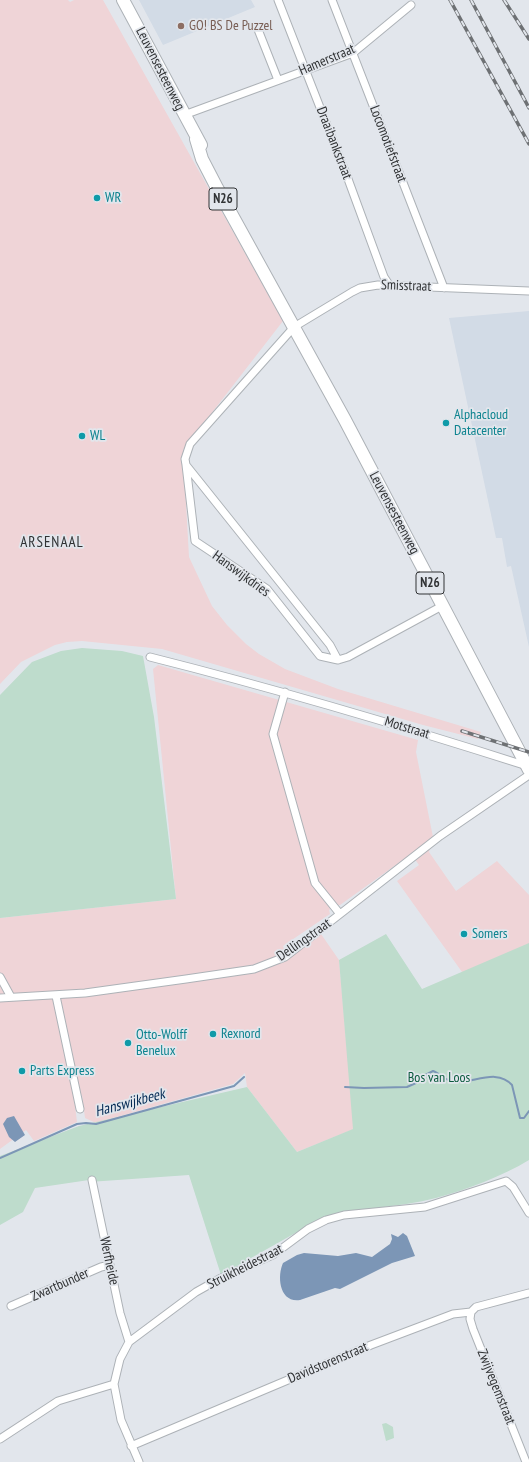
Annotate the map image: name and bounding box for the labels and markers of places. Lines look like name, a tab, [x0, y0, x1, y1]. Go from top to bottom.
place label: GO! BS De Puzzel	[189, 18, 273, 34]
marker: GO! BS De Puzzel	[176, 21, 186, 31]
place label: WR	[105, 190, 121, 206]
marker: WR	[92, 193, 102, 203]
place label: Alphacloud Datacenter	[454, 407, 508, 440]
marker: Alphacloud Datacenter	[441, 418, 451, 428]
place label: WL	[90, 428, 105, 444]
marker: WL	[77, 431, 87, 441]
place label: Somers	[472, 926, 508, 942]
marker: Somers	[459, 929, 469, 939]
place label: Rexnord	[221, 1026, 261, 1042]
place label: Otto-Wolff Benelux	[136, 1027, 187, 1060]
marker: Rexnord	[208, 1029, 218, 1039]
marker: Otto-Wolff Benelux	[123, 1038, 133, 1048]
place label: Parts Express	[30, 1063, 94, 1079]
marker: Parts Express	[17, 1066, 27, 1076]

